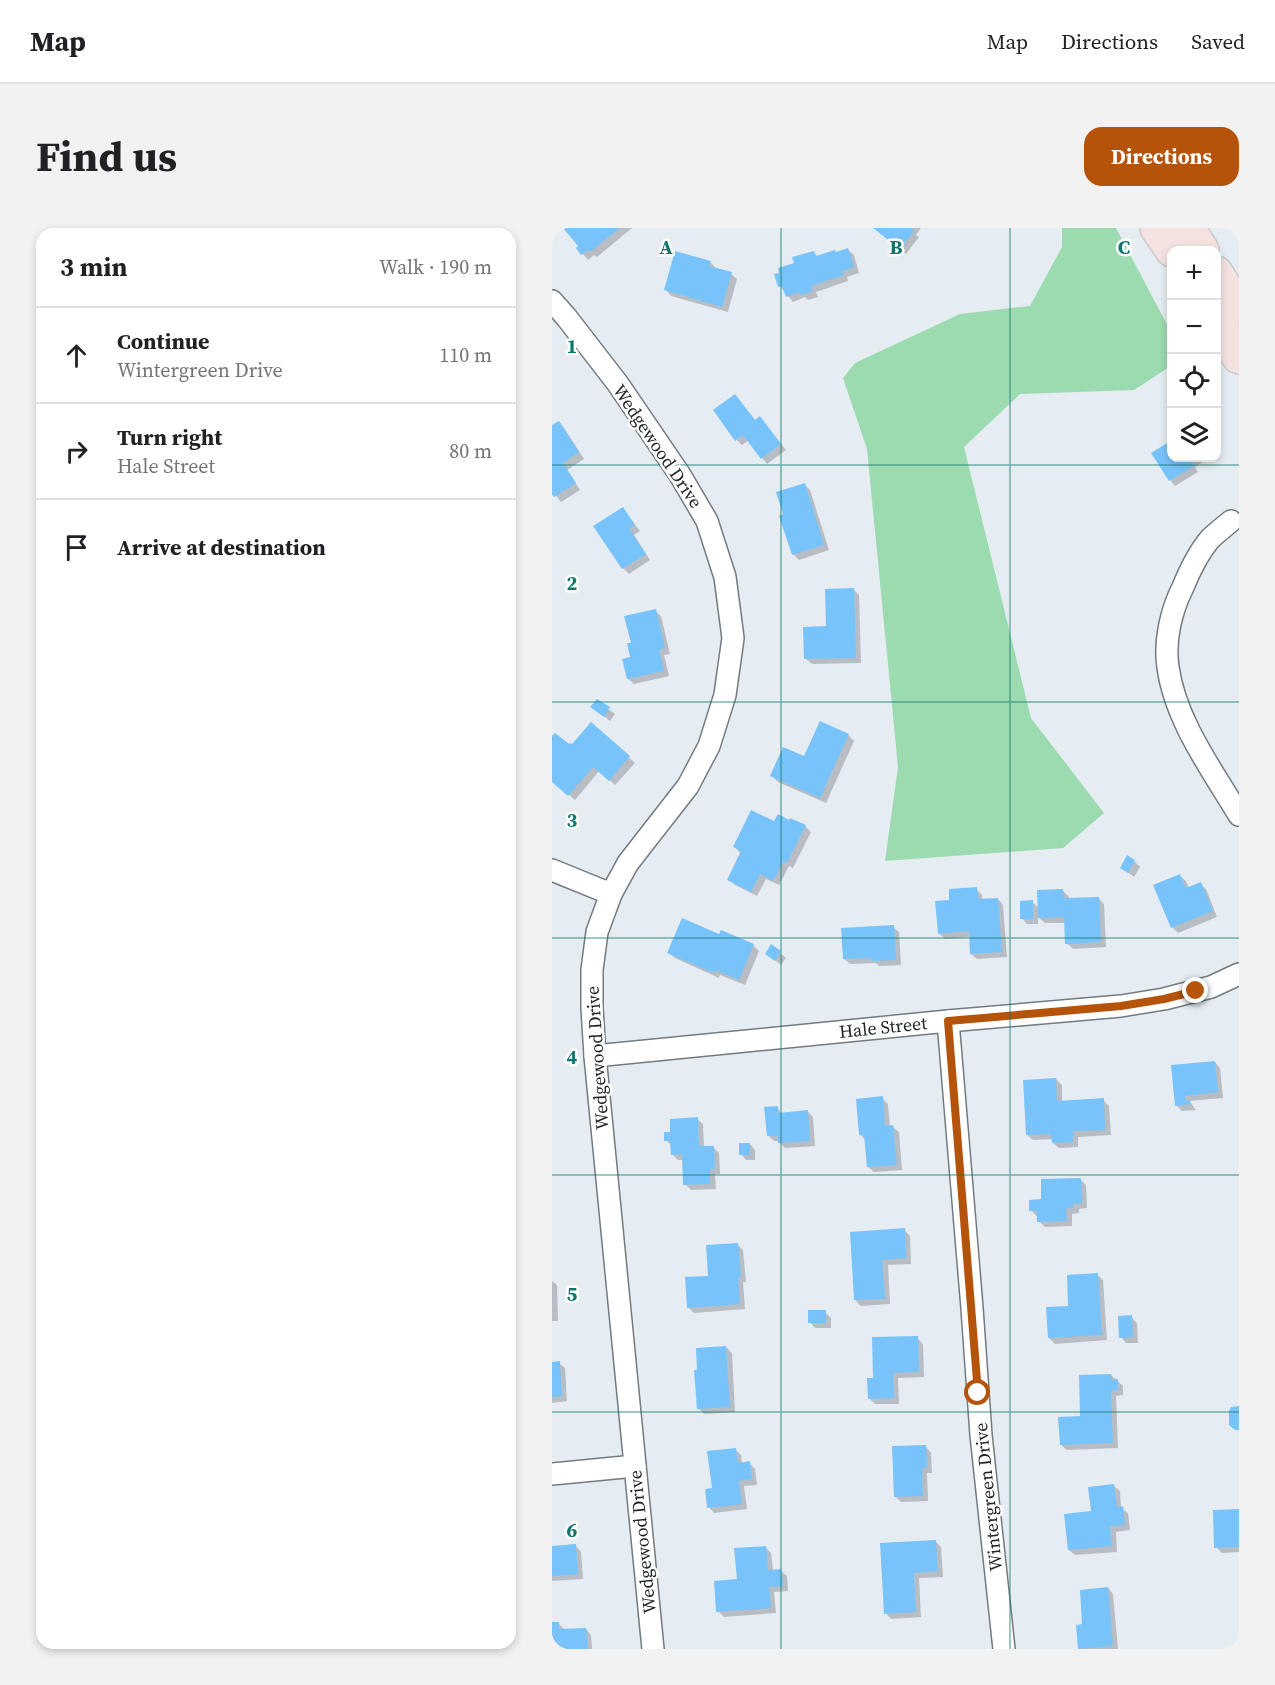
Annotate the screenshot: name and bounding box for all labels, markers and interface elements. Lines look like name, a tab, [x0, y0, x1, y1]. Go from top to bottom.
text: Map	[30, 22, 86, 60]
text: Map	[987, 27, 1028, 56]
text: Directions	[1061, 27, 1158, 56]
text: Saved	[1191, 27, 1245, 56]
text: Find us	[36, 127, 177, 185]
button: Directions	[1084, 127, 1239, 186]
text: A	[659, 233, 673, 261]
text: B	[889, 233, 903, 261]
text: C	[1118, 233, 1130, 261]
map controls	[1167, 246, 1221, 462]
button: +	[1167, 246, 1221, 300]
text: 3 min	[60, 249, 127, 285]
text: Walk · 190 m	[379, 253, 492, 281]
button: −	[1167, 300, 1221, 354]
text: Continue	[117, 326, 210, 356]
text: 1	[567, 332, 577, 360]
icon: ahead	[60, 339, 93, 372]
text: 110 m	[439, 341, 492, 369]
button: locate	[1167, 354, 1221, 408]
text: Wintergreen Drive	[117, 356, 283, 384]
street label: Wedgewood Drive	[607, 379, 709, 513]
button: layers	[1167, 408, 1221, 462]
text: Turn right	[117, 422, 222, 452]
icon: right	[60, 435, 93, 468]
text: 80 m	[449, 437, 492, 465]
text: Hale Street	[117, 452, 215, 480]
icon: arrive	[60, 531, 93, 564]
text: Arrive at destination	[117, 532, 326, 562]
text: 2	[567, 569, 578, 597]
text: 3	[567, 806, 578, 834]
route end	[1182, 977, 1208, 1003]
street label: Wedgewood Drive	[579, 985, 615, 1131]
street label: Hale Street	[838, 1010, 928, 1044]
text: 4	[567, 1043, 578, 1071]
text: 5	[567, 1280, 578, 1308]
route start	[964, 1379, 990, 1405]
street label: Wintergreen Drive	[968, 1422, 1008, 1572]
street label: Wedgewood Drive	[622, 1469, 662, 1615]
text: 6	[567, 1516, 578, 1544]

